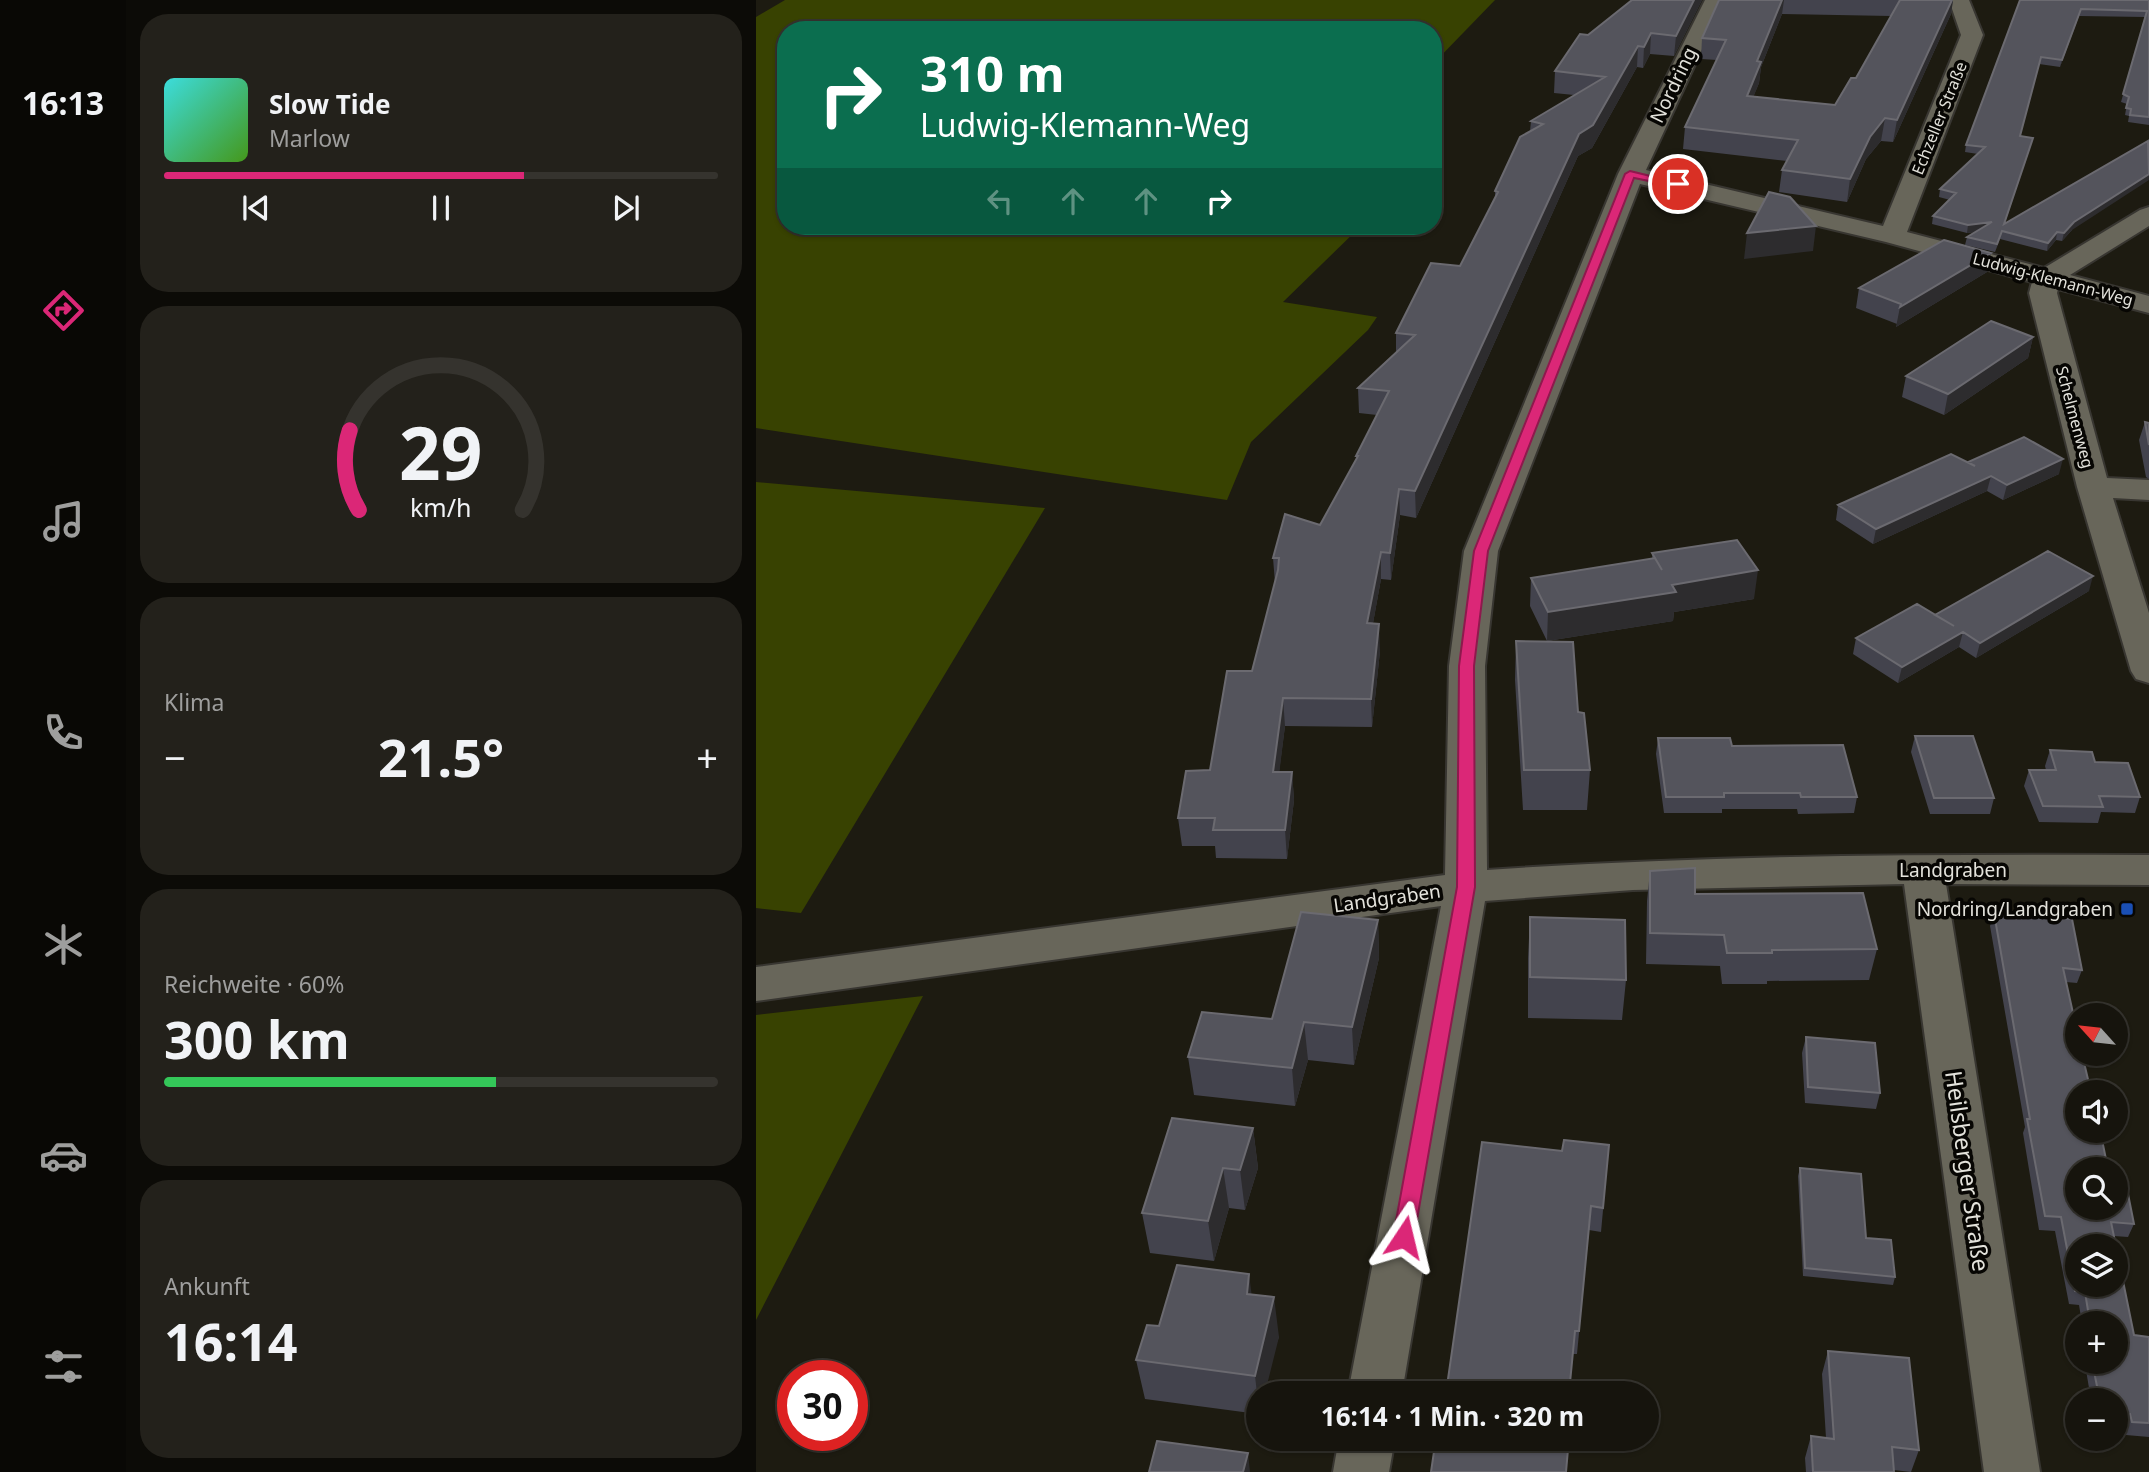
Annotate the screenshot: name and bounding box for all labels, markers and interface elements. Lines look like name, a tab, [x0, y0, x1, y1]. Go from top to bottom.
text: 310 m	[920, 40, 1065, 106]
street label: Nordring	[1644, 43, 1702, 127]
icon: right	[805, 49, 896, 140]
street label: Echzeller Straße	[1906, 58, 1972, 178]
text: 16:13	[22, 81, 104, 124]
text: Slow Tide	[269, 86, 391, 122]
text: Ludwig-Klemann-Weg	[920, 103, 1250, 146]
text: Marlow	[269, 122, 350, 154]
pin	[1648, 154, 1708, 214]
icon: arrive	[1659, 165, 1697, 203]
icon: left	[981, 182, 1019, 220]
icon: ahead	[1054, 182, 1092, 220]
icon: ahead	[1127, 182, 1165, 220]
icon: right	[1200, 182, 1238, 220]
icon: previous	[237, 189, 275, 227]
icon: pause	[422, 189, 460, 227]
icon: next	[607, 189, 645, 227]
street label: Ludwig-Klemann-Weg	[1970, 247, 2136, 311]
icon: directions	[39, 286, 88, 335]
street label: Schelmenweg	[2051, 364, 2099, 470]
text: 29	[399, 403, 483, 502]
text: km/h	[410, 490, 472, 524]
icon: music	[39, 497, 88, 546]
text: Klima	[164, 686, 225, 718]
icon: phone	[39, 708, 88, 757]
text: 21.5°	[378, 721, 504, 792]
text: −	[164, 731, 186, 783]
text: +	[696, 731, 718, 783]
street label: Landgraben	[1899, 857, 2007, 883]
street label: Landgraben	[1332, 878, 1442, 918]
place label: Nordring/Landgraben	[1917, 896, 2113, 922]
marker: Nordring/Landgraben	[2119, 901, 2135, 917]
icon: climate	[39, 920, 88, 969]
text: Reichweite · 60%	[164, 968, 344, 1000]
text: 300 km	[164, 1003, 350, 1074]
north arrow	[2065, 1003, 2128, 1066]
map controls	[2065, 1003, 2128, 1451]
street label: Heilsberger Straße	[1938, 1068, 1998, 1273]
button: sound	[2065, 1080, 2128, 1143]
icon: car	[39, 1131, 88, 1180]
button: search	[2065, 1157, 2128, 1220]
position arrow	[1367, 1200, 1441, 1274]
button: layers	[2065, 1234, 2128, 1297]
text: Ankunft	[164, 1270, 250, 1302]
text: 16:14	[164, 1305, 298, 1376]
button: +	[2065, 1311, 2128, 1374]
icon: filters	[39, 1342, 88, 1391]
speed limit sign: 30	[777, 1360, 868, 1451]
button: −	[2065, 1388, 2128, 1451]
text: 16:14 · 1 Min. · 320 m	[1321, 1398, 1584, 1434]

